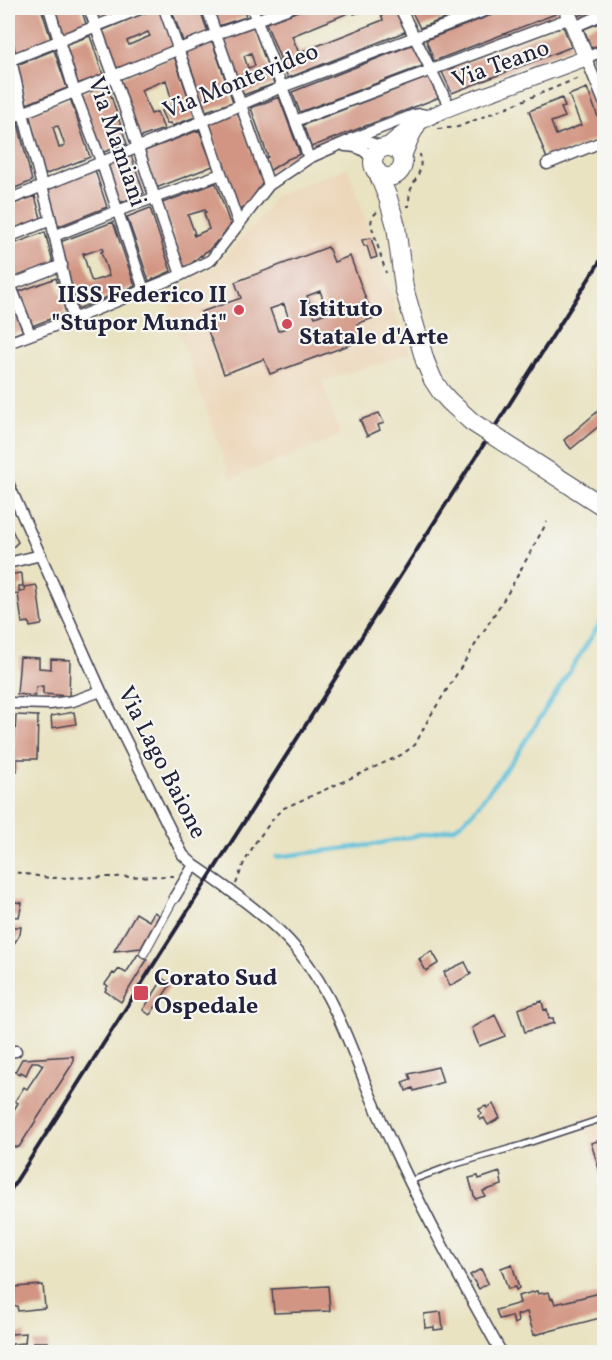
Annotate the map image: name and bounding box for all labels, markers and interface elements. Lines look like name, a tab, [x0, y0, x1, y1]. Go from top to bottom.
street label: Via Teano	[448, 32, 554, 98]
street label: Via Montevideo	[158, 35, 324, 129]
street label: Via Mamiani	[78, 72, 154, 212]
place label: IISS Federico II "Stupor Mundi"	[51, 279, 227, 341]
place label: Istituto Statale d'Arte	[299, 293, 449, 355]
marker: IISS Federico II "Stupor Mundi"	[232, 303, 246, 317]
marker: Istituto Statale d'Arte	[280, 317, 294, 331]
street label: Via Lago Baione	[108, 681, 214, 845]
place label: Corato Sud Ospedale	[154, 962, 278, 1024]
marker: Corato Sud Ospedale	[132, 984, 150, 1002]

